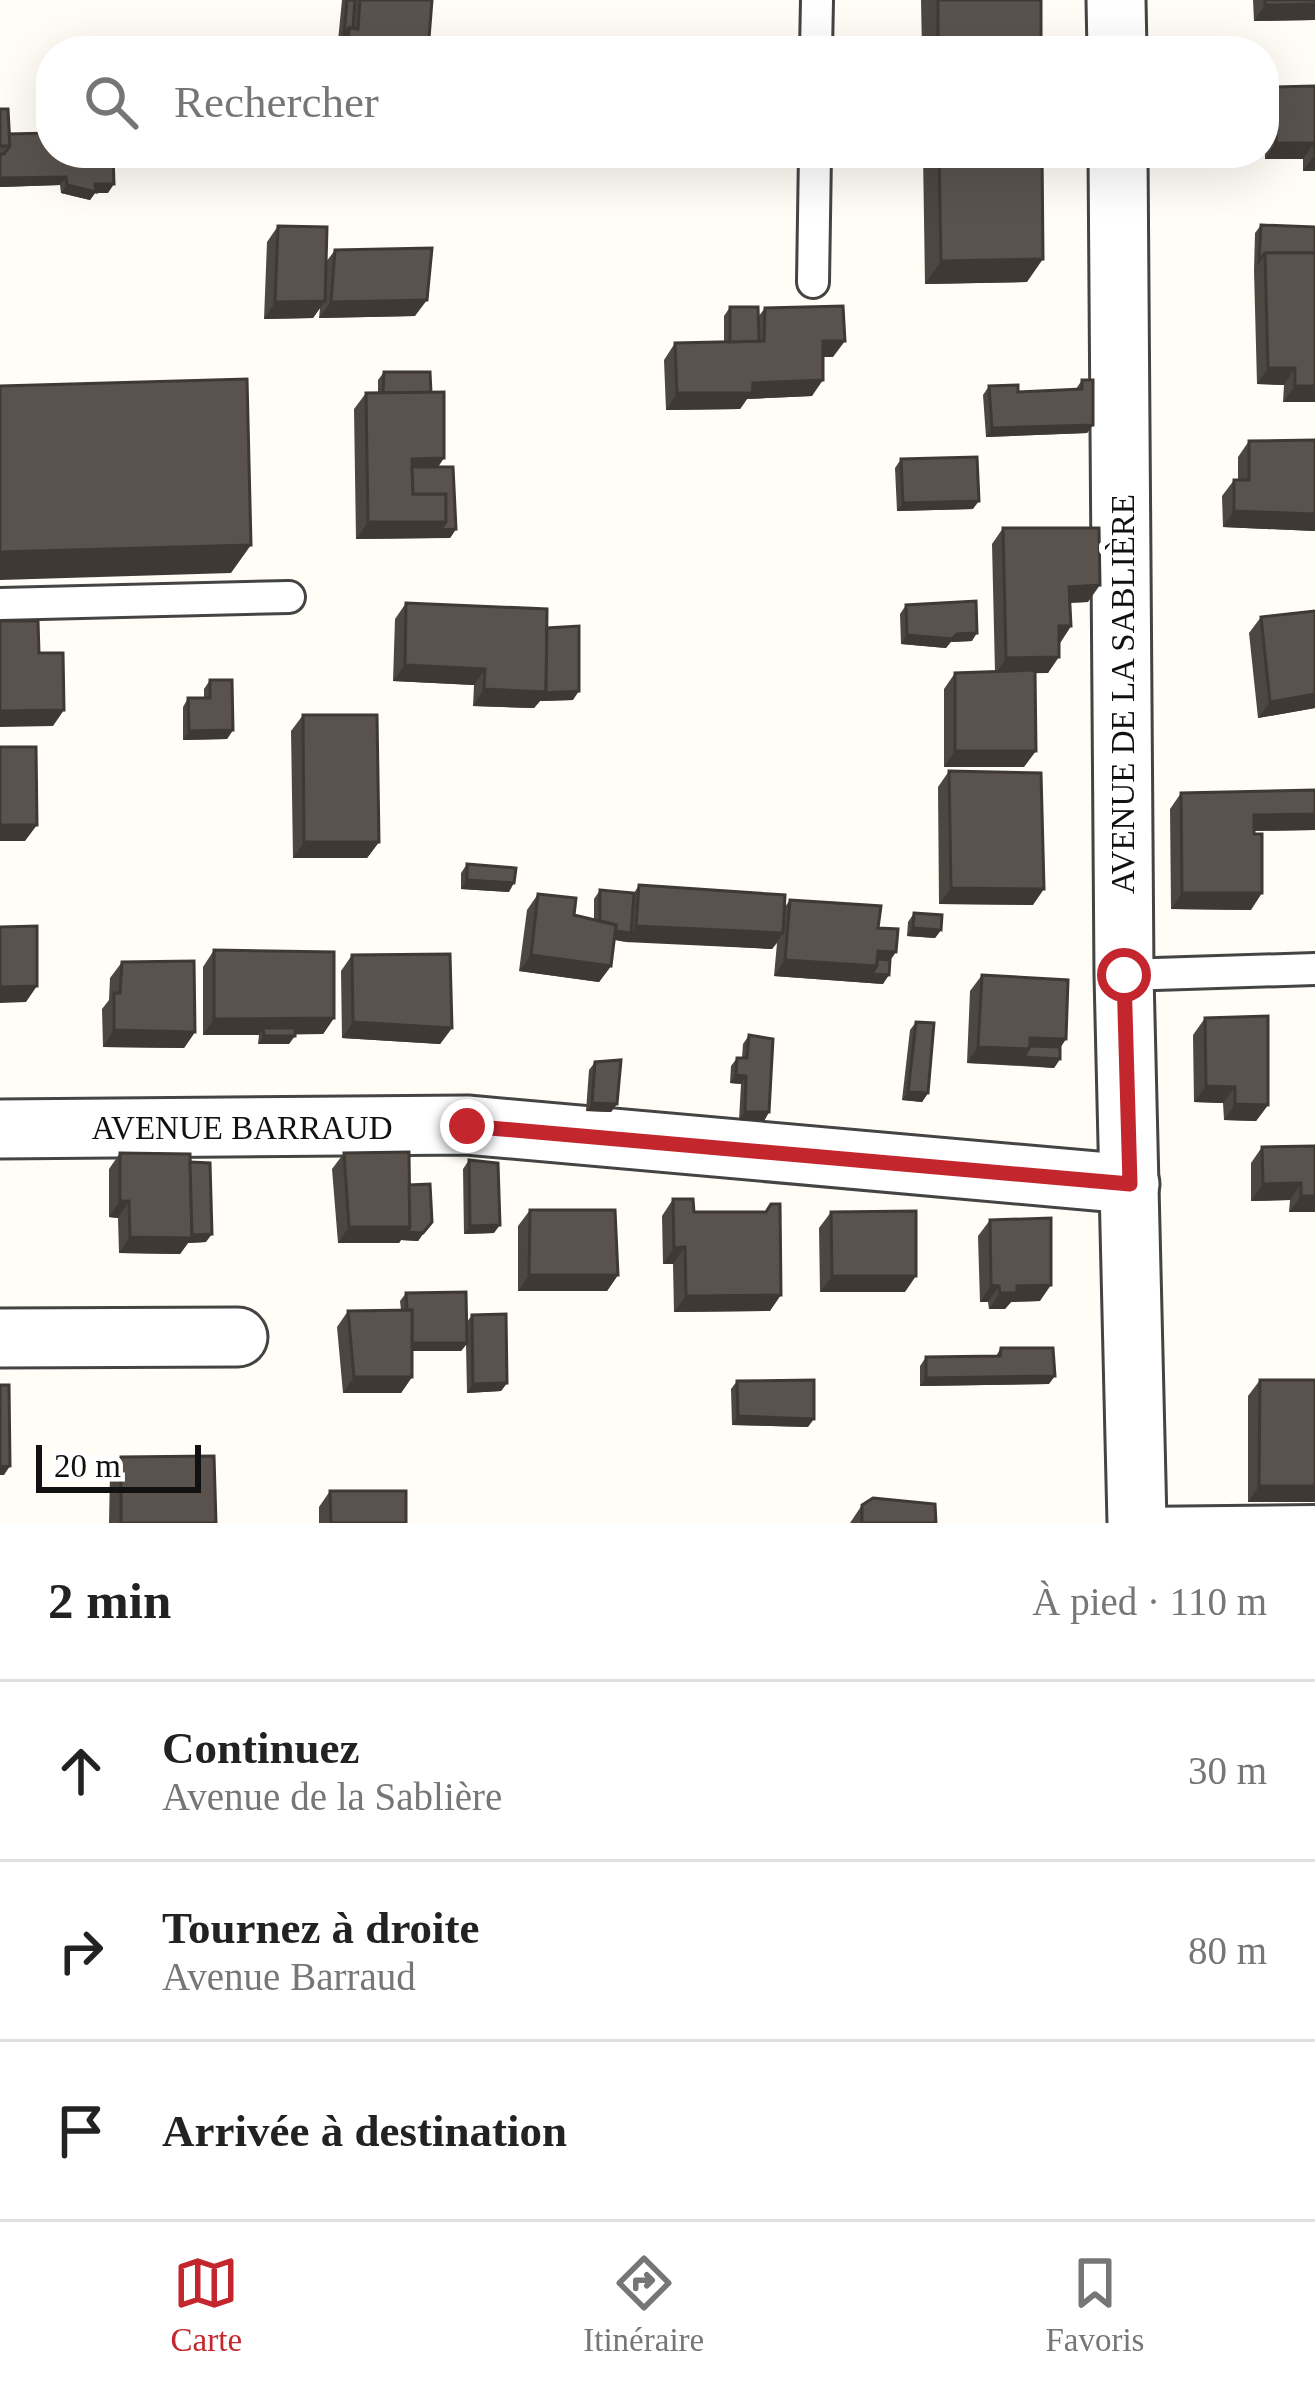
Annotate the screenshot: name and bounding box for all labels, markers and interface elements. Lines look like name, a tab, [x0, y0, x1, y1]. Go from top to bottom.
search box	[36, 36, 1279, 168]
icon: search	[78, 69, 144, 135]
text: Rechercher	[174, 77, 379, 127]
street label: AVENUE DE LA SABLIÈRE	[1105, 494, 1141, 894]
route start	[1097, 948, 1151, 1002]
route end	[440, 1099, 494, 1153]
street label: AVENUE BARRAUD	[92, 1110, 393, 1146]
scale bar	[36, 1439, 201, 1492]
text: 20 m	[54, 1448, 121, 1484]
text: 2 min	[48, 1573, 171, 1629]
text: À pied · 110 m	[1032, 1580, 1267, 1623]
text: Continuez	[162, 1723, 360, 1773]
icon: ahead	[48, 1738, 114, 1804]
text: 30 m	[1188, 1749, 1267, 1792]
text: Avenue de la Sablière	[162, 1775, 502, 1818]
text: Tournez à droite	[162, 1903, 480, 1953]
icon: right	[48, 1918, 114, 1984]
text: 80 m	[1188, 1929, 1267, 1972]
text: Avenue Barraud	[162, 1955, 416, 1998]
icon: arrive	[48, 2098, 114, 2164]
text: Arrivée à destination	[162, 2106, 567, 2156]
tab: Carte	[171, 2250, 242, 2359]
tab: Itinéraire	[583, 2250, 704, 2359]
tab: Favoris	[1045, 2250, 1144, 2359]

